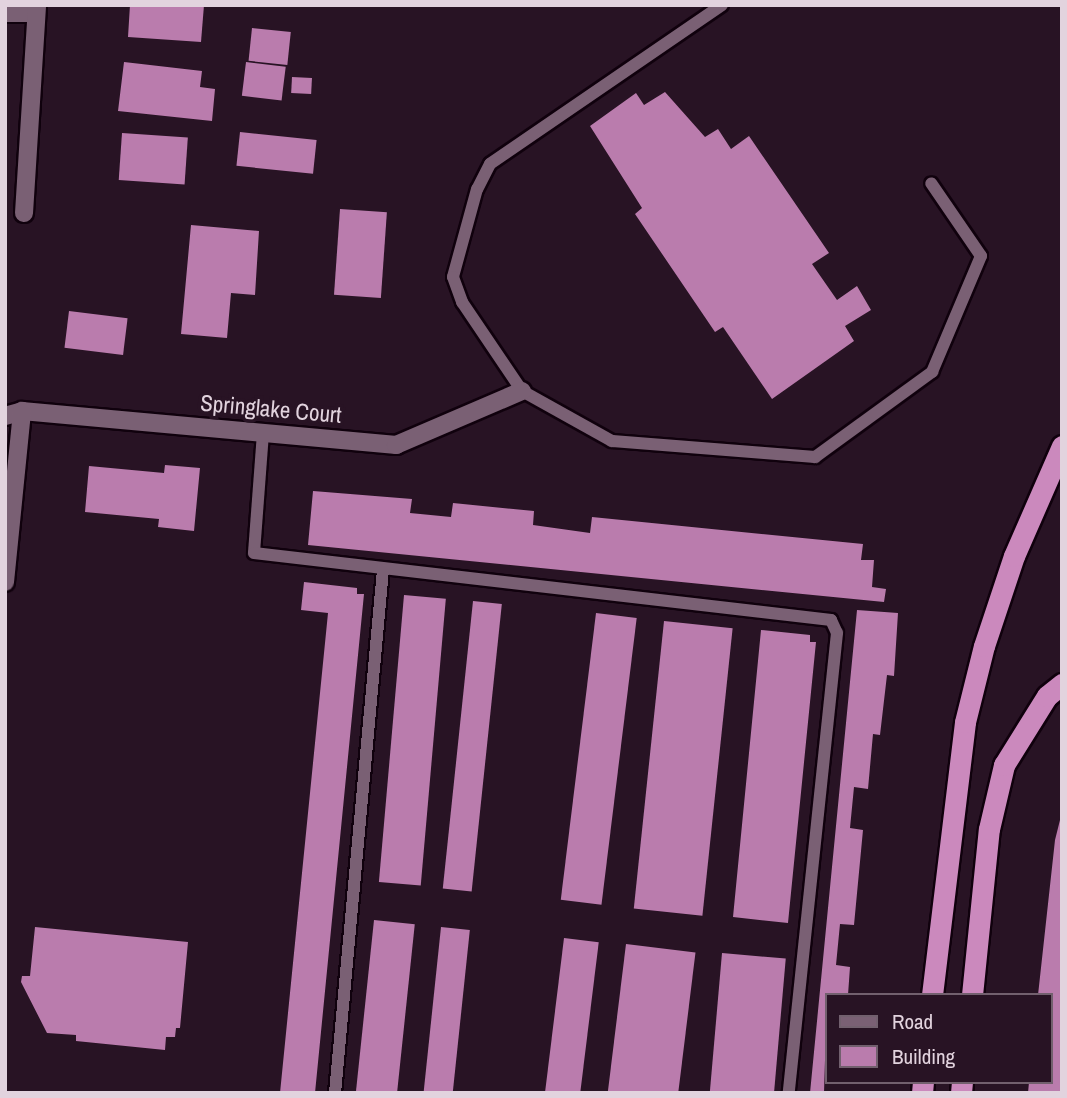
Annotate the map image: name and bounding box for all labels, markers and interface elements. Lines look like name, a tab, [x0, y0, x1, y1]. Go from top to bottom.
street label: Springlake Court	[199, 389, 343, 429]
legend	[825, 993, 1053, 1084]
text: Road	[892, 1007, 933, 1036]
text: Building	[892, 1042, 955, 1071]

